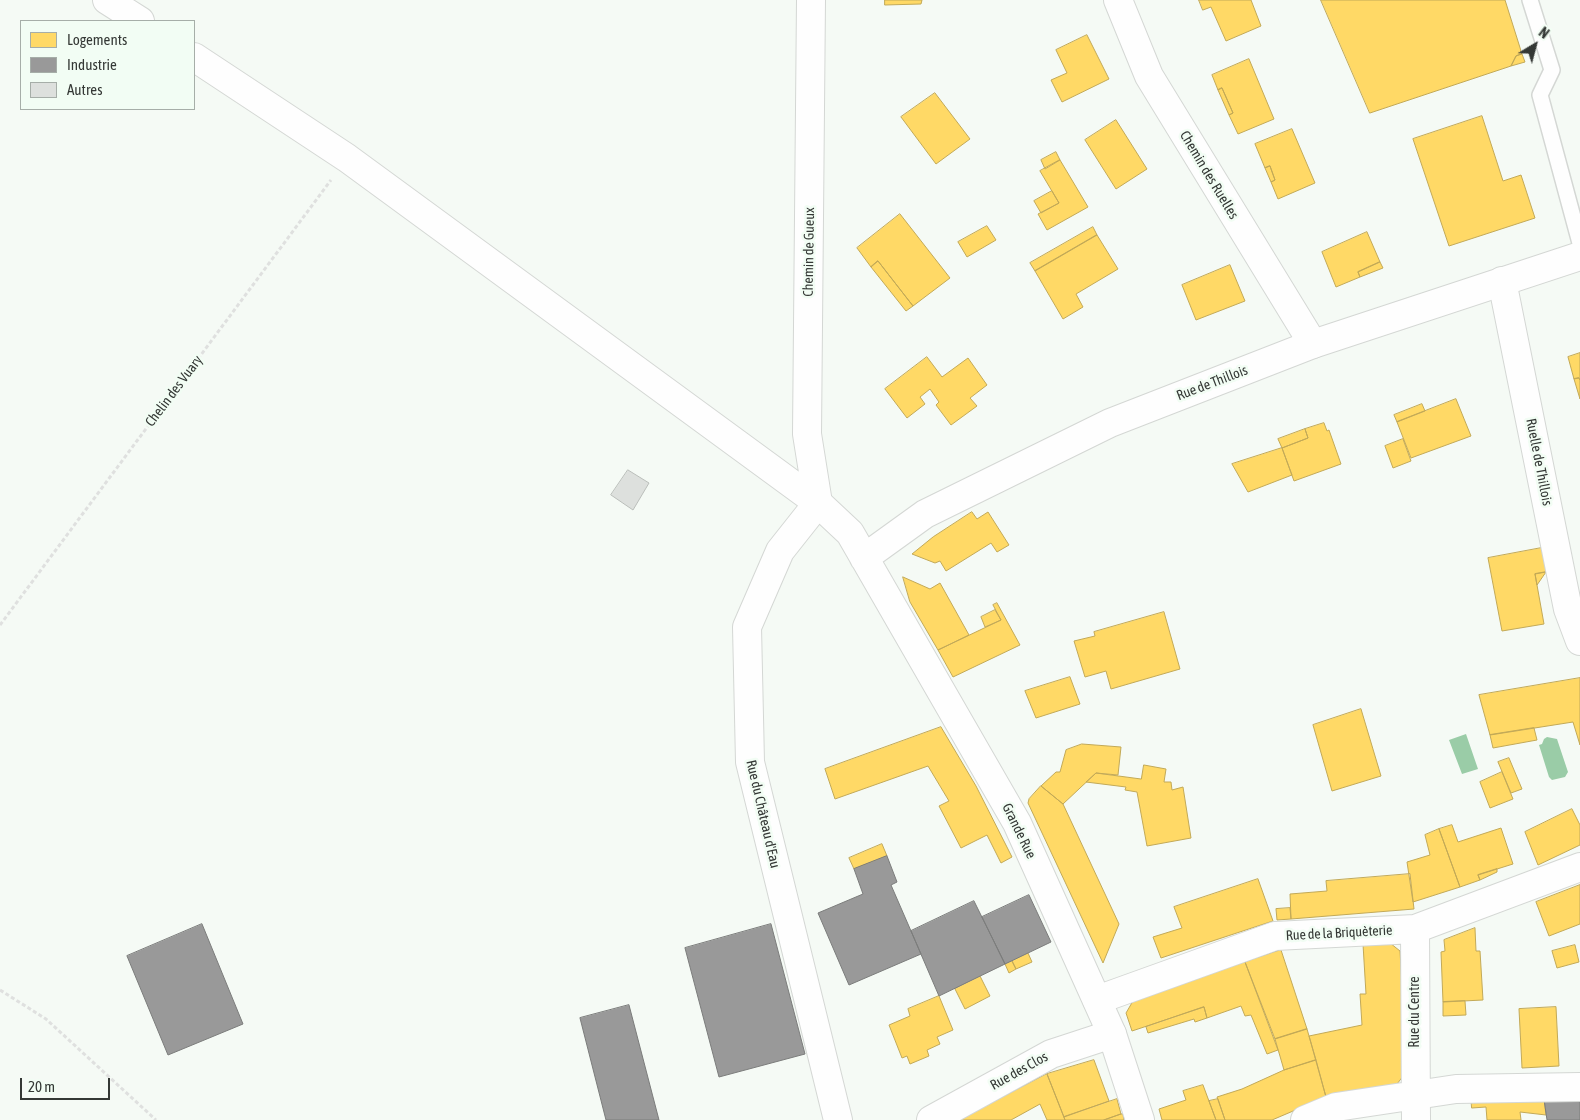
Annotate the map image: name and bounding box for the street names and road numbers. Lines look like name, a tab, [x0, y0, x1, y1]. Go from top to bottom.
street label: Chemin des Ruelles	[1176, 128, 1242, 222]
street label: Chemin de Gueux	[800, 207, 818, 297]
street label: Chelin des Vuary	[142, 352, 206, 430]
street label: Rue de Thillois	[1174, 362, 1250, 404]
street label: Ruelle de Thillois	[1522, 417, 1556, 507]
street label: Rue du Château d'Eau	[742, 758, 784, 870]
street label: Grande Rue	[998, 801, 1040, 861]
street label: Rue de la Briquèterie	[1285, 922, 1393, 944]
street label: Rue du Centre	[1407, 976, 1423, 1048]
street label: Rue des Clos	[987, 1048, 1051, 1094]

